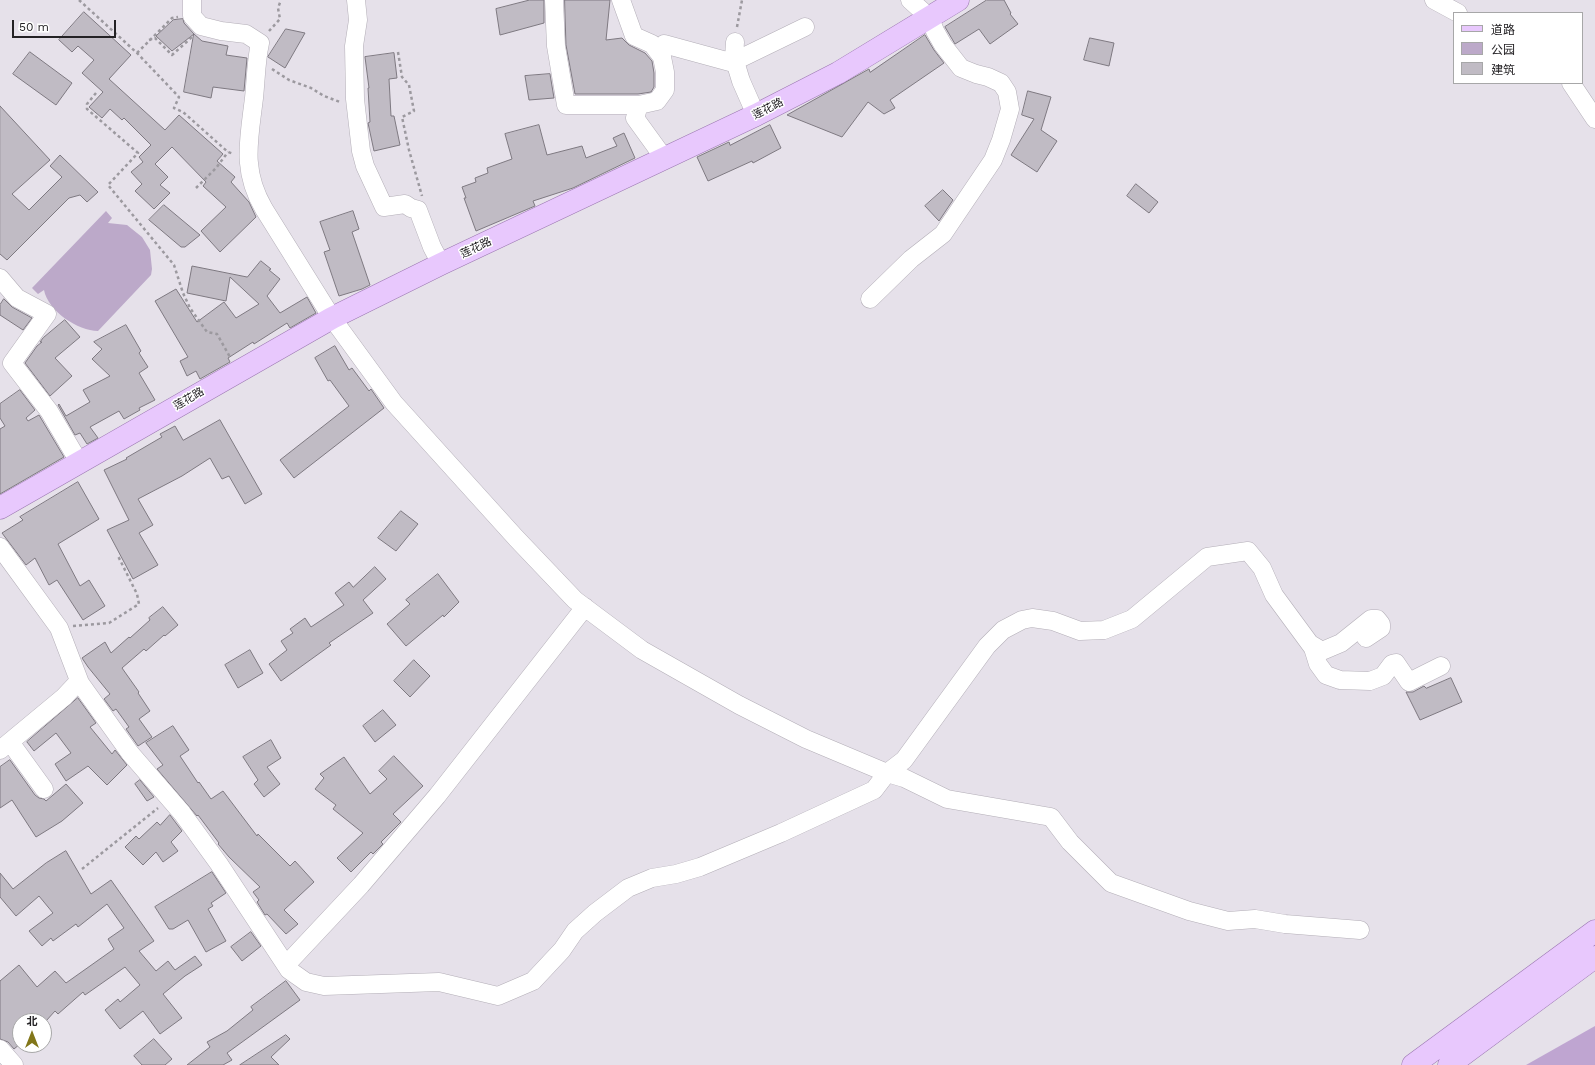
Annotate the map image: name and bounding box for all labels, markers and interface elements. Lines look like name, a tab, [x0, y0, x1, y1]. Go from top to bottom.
scale bar	[14, 12, 118, 38]
legend	[1453, 12, 1583, 84]
text: 50 m	[19, 20, 49, 34]
text: 道路	[1491, 23, 1515, 37]
text: 公园	[1491, 43, 1515, 57]
text: 建筑	[1491, 63, 1515, 77]
street label: 莲花路	[750, 96, 786, 122]
street label: 莲花路	[458, 235, 494, 261]
street label: 莲花路	[171, 385, 207, 413]
north arrow	[12, 1013, 52, 1053]
text: 北	[27, 1015, 38, 1028]

